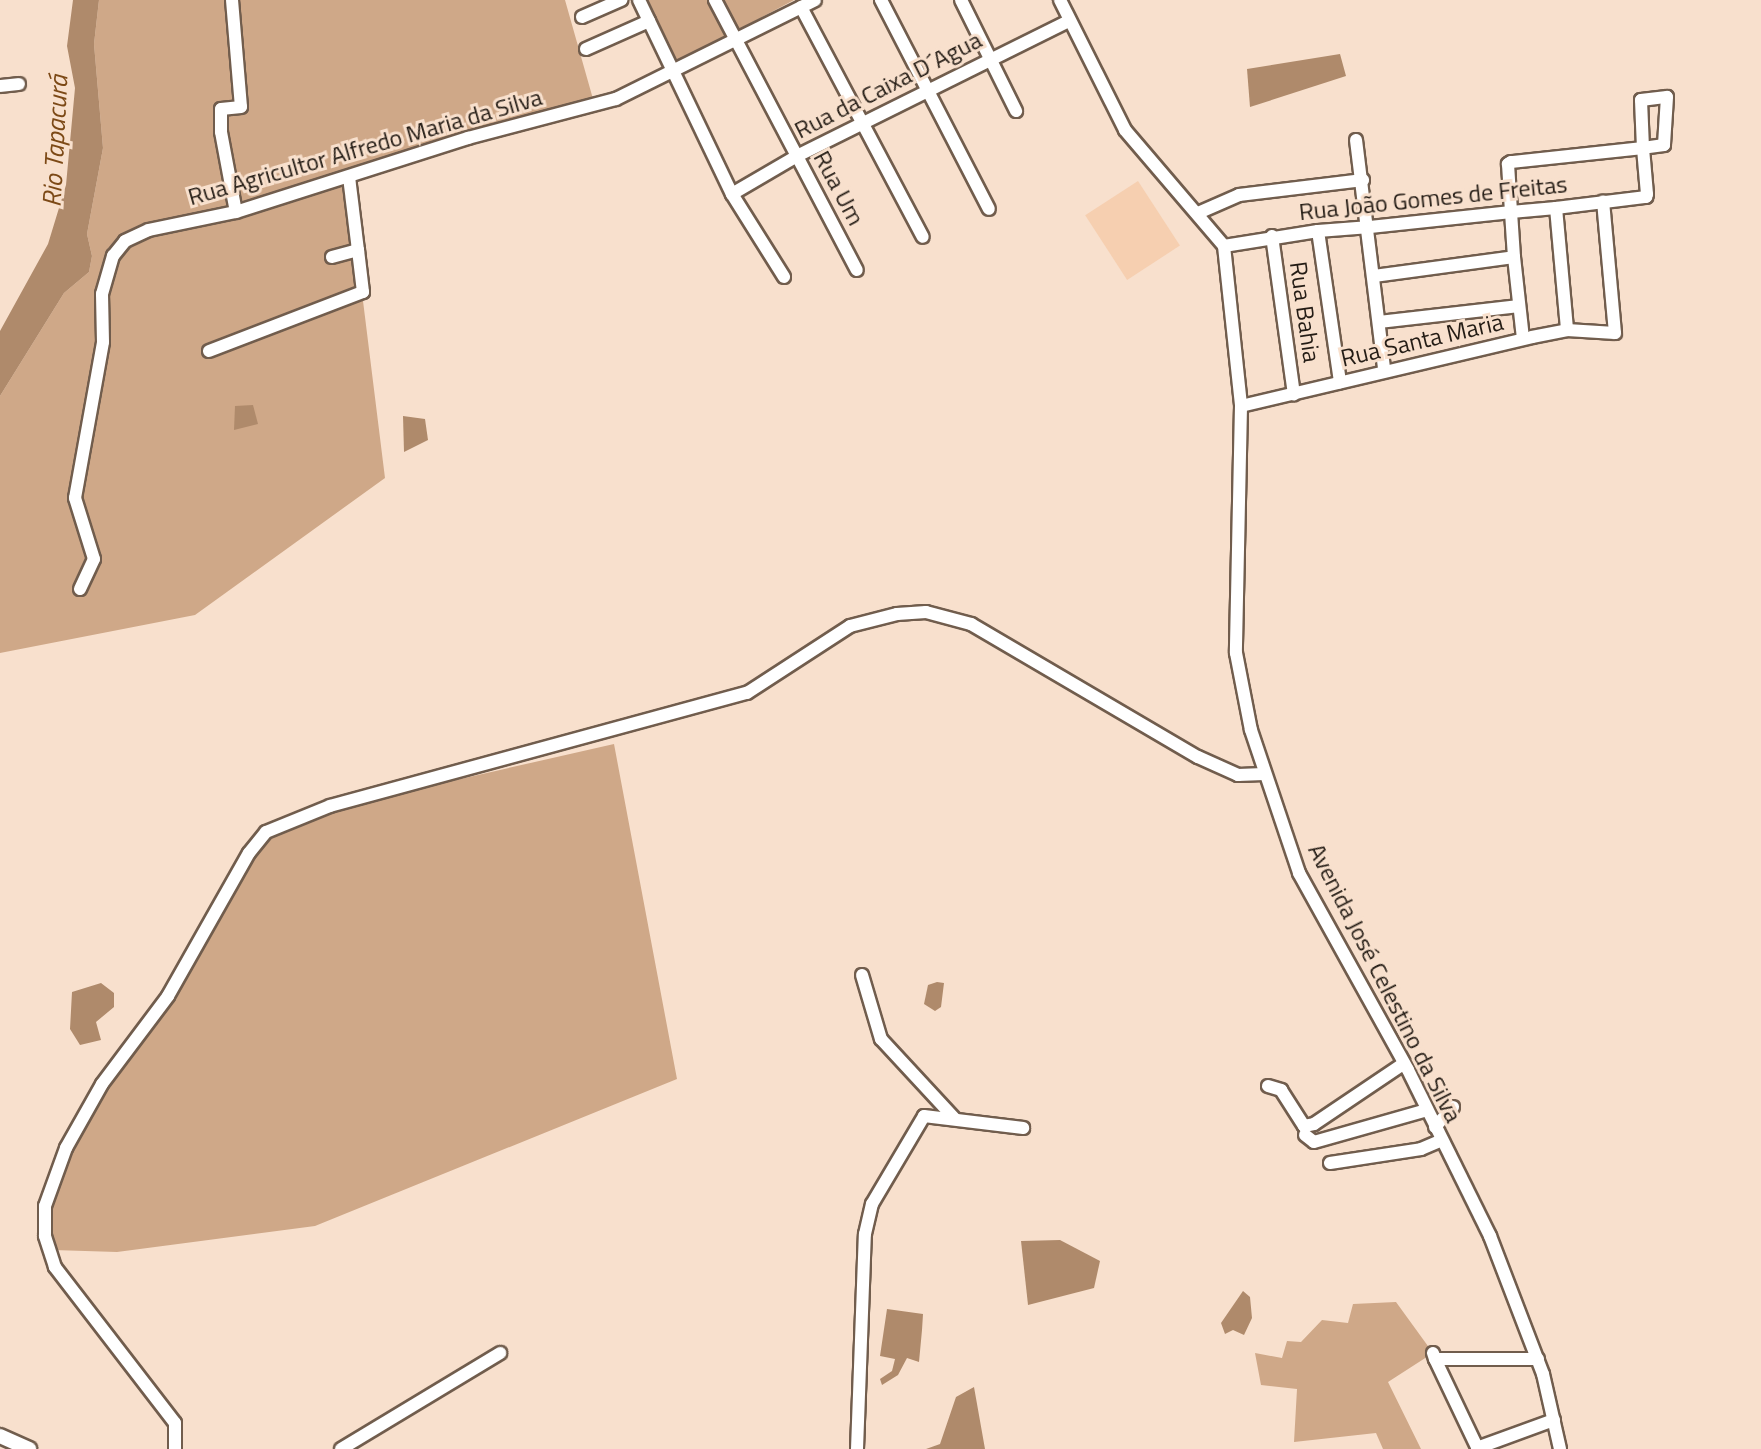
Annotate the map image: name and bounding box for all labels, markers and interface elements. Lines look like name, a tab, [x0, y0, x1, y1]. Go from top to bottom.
street label: Rua da Caixa D´Agua	[790, 25, 986, 145]
water label: Rio Tapacurá	[36, 74, 74, 208]
street label: Rua Agricultor Alfredo Maria da Silva	[185, 83, 545, 211]
street label: Rua Um	[807, 146, 871, 230]
street label: Rua João Gomes de Freitas	[1297, 170, 1569, 226]
street label: Rua Bahia	[1284, 260, 1326, 364]
street label: Rua Santa Maria	[1338, 307, 1506, 373]
street label: Avenida José Celestino da Silva	[1302, 839, 1468, 1127]

